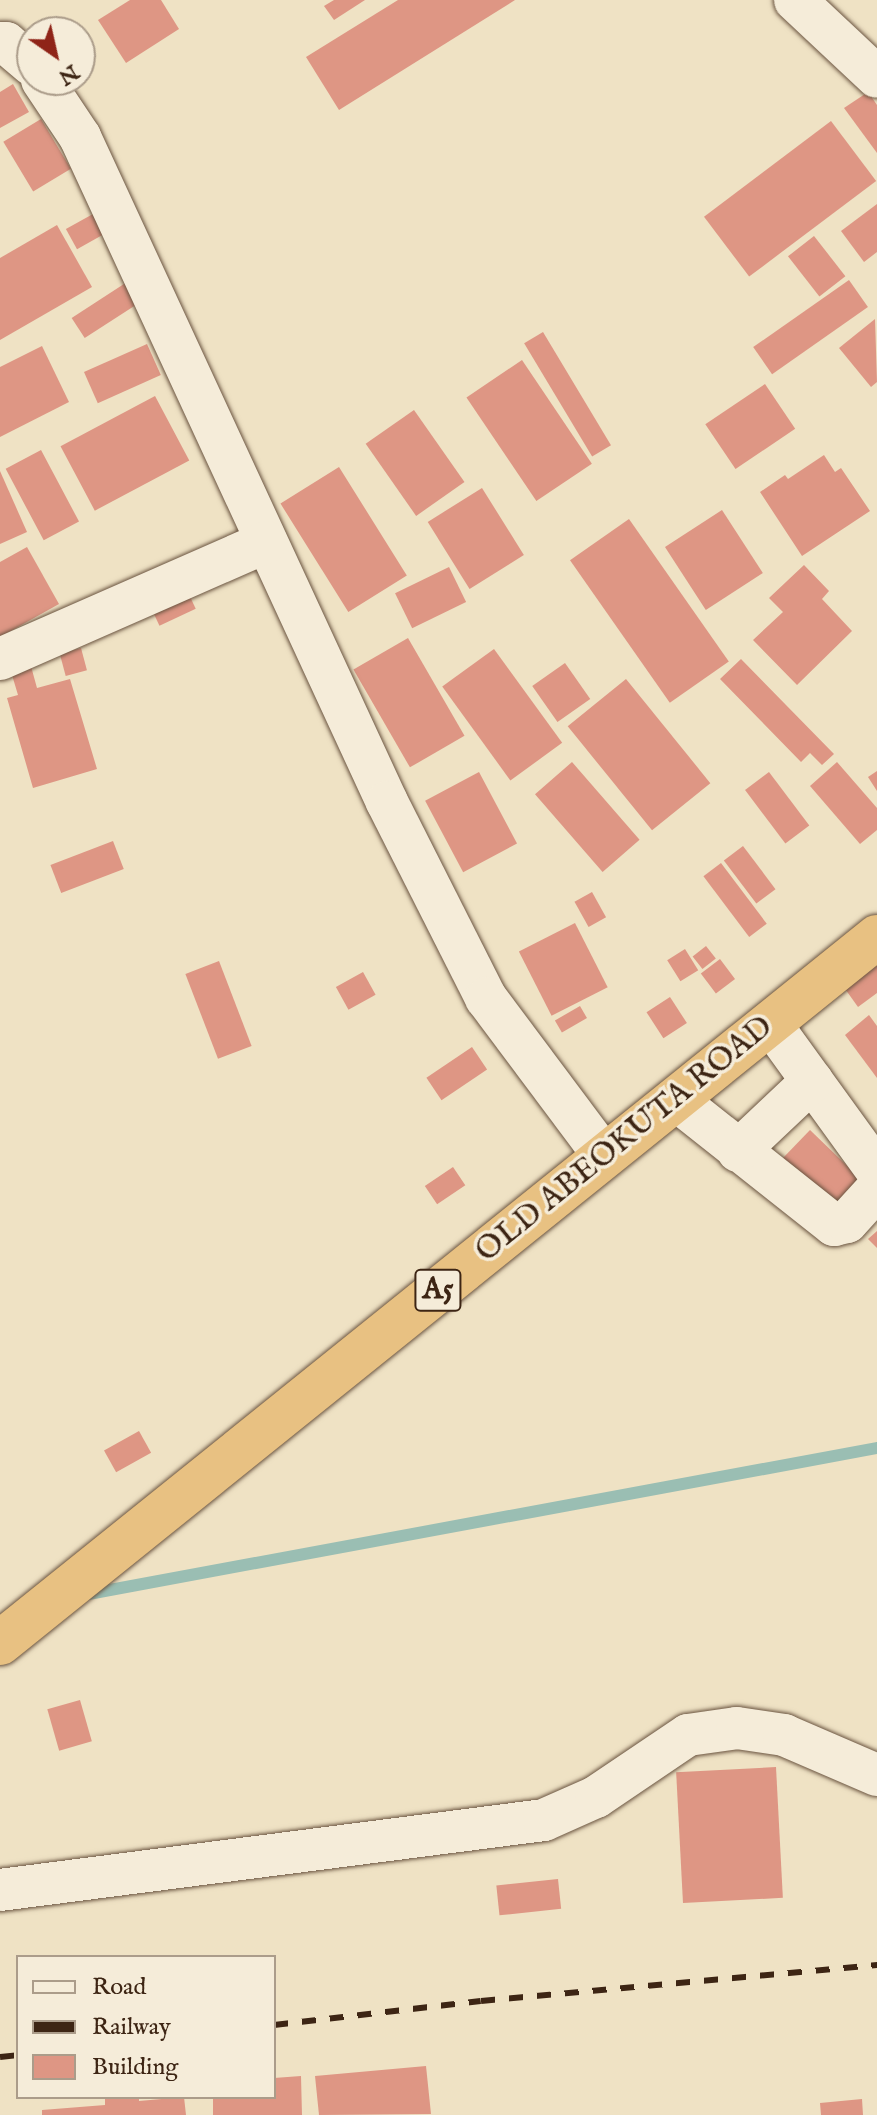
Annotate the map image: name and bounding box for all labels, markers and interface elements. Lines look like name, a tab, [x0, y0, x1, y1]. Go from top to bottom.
north arrow	[16, 16, 96, 96]
text: N	[53, 57, 84, 91]
street label: OLD ABEOKUTA ROAD	[469, 1008, 781, 1272]
road number: A5	[414, 1264, 462, 1316]
legend	[16, 1955, 276, 2099]
text: Road	[92, 1972, 146, 2003]
text: Railway	[92, 2012, 171, 2043]
text: Building	[92, 2052, 178, 2083]

